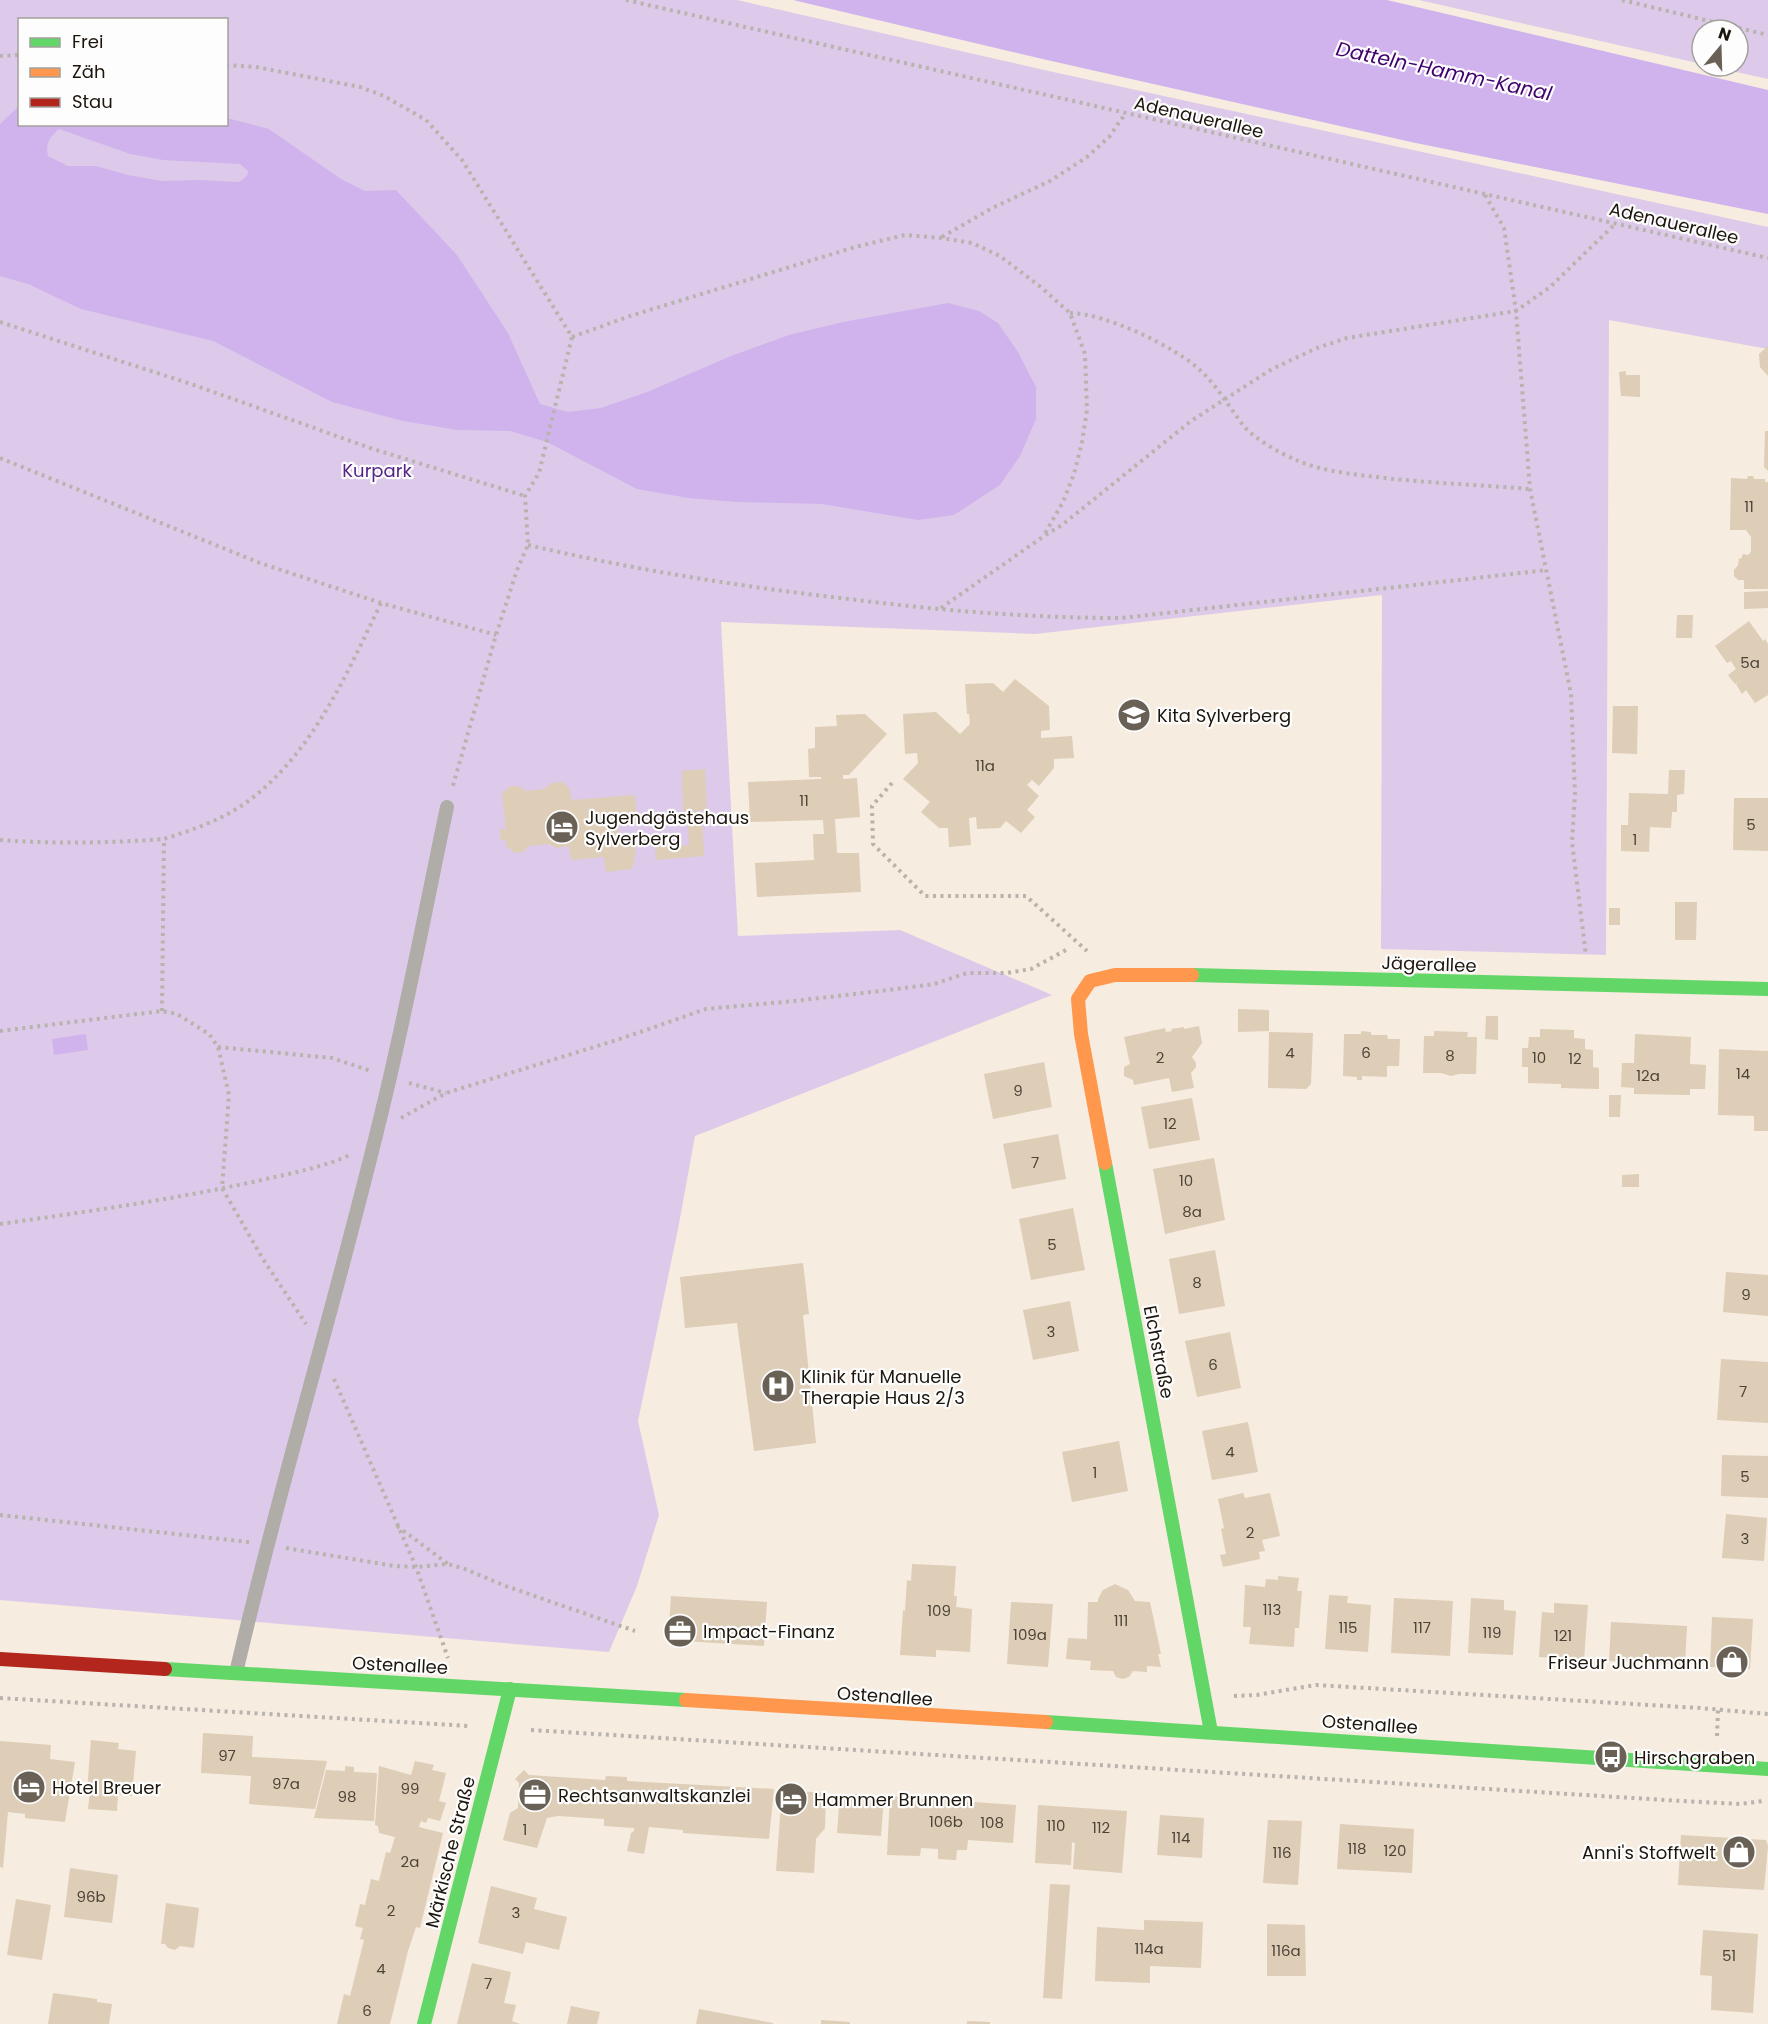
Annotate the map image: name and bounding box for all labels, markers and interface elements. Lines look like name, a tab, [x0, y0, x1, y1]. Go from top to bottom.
legend	[18, 18, 228, 126]
north arrow	[1690, 18, 1750, 78]
text: N	[1715, 21, 1734, 47]
text: Frei	[72, 29, 103, 54]
water label: Datteln-Hamm-Kanal	[1334, 34, 1554, 108]
text: Zäh	[72, 59, 105, 84]
text: Stau	[72, 89, 113, 114]
street label: Adenauerallee	[1132, 90, 1266, 144]
street label: Adenauerallee	[1607, 196, 1741, 250]
park label: Kurpark	[342, 458, 412, 483]
house number: 11	[1744, 496, 1754, 517]
house number: 5a	[1740, 652, 1760, 673]
school or university icon: Kita Sylverberg	[1116, 697, 1152, 733]
place label: Kita Sylverberg	[1157, 703, 1291, 728]
house number: 11a	[975, 755, 995, 776]
house number: 11	[799, 790, 809, 811]
place label: Jugendgästehaus Sylverberg	[585, 805, 749, 851]
hotel icon: Jugendgästehaus Sylverberg	[544, 809, 580, 845]
house number: 5	[1746, 814, 1756, 835]
house number: 1	[1633, 829, 1637, 850]
street label: Jägerallee	[1381, 950, 1477, 978]
house number: 4	[1285, 1042, 1295, 1063]
house number: 6	[1361, 1042, 1371, 1063]
house number: 8	[1445, 1045, 1455, 1066]
house number: 2	[1156, 1047, 1164, 1068]
house number: 10	[1532, 1047, 1546, 1068]
house number: 12	[1568, 1048, 1582, 1069]
house number: 14	[1736, 1063, 1750, 1084]
house number: 12a	[1636, 1065, 1660, 1086]
house number: 9	[1013, 1080, 1023, 1101]
house number: 12	[1163, 1113, 1177, 1134]
house number: 7	[1031, 1152, 1039, 1173]
house number: 10	[1179, 1170, 1193, 1191]
house number: 8a	[1182, 1201, 1202, 1222]
house number: 5	[1047, 1234, 1057, 1255]
house number: 8	[1192, 1272, 1202, 1293]
house number: 9	[1741, 1284, 1751, 1305]
street label: Elchstraße	[1138, 1303, 1180, 1401]
house number: 3	[1047, 1321, 1055, 1342]
house number: 6	[1208, 1354, 1218, 1375]
place label: Klinik für Manuelle Therapie Haus 2/3	[801, 1364, 965, 1410]
hospital icon: Klinik für Manuelle Therapie Haus 2/3	[760, 1368, 796, 1404]
house number: 7	[1739, 1381, 1747, 1402]
house number: 4	[1225, 1441, 1235, 1462]
house number: 1	[1093, 1462, 1097, 1483]
house number: 5	[1740, 1466, 1750, 1487]
house number: 2	[1246, 1522, 1254, 1543]
house number: 3	[1741, 1528, 1749, 1549]
house number: 113	[1263, 1599, 1281, 1620]
house number: 109	[927, 1600, 951, 1621]
house number: 111	[1114, 1610, 1128, 1631]
office icon: Impact-Finanz	[662, 1613, 698, 1649]
house number: 115	[1338, 1617, 1358, 1638]
house number: 117	[1413, 1617, 1431, 1638]
place label: Impact-Finanz	[703, 1619, 835, 1644]
house number: 119	[1482, 1622, 1502, 1643]
house number: 109a	[1013, 1624, 1047, 1645]
house number: 121	[1554, 1625, 1572, 1646]
shop icon: Friseur Juchmann	[1714, 1644, 1750, 1680]
street label: Ostenallee	[351, 1650, 449, 1680]
place label: Friseur Juchmann	[1548, 1650, 1709, 1675]
street label: Ostenallee	[836, 1680, 934, 1712]
street label: Ostenallee	[1321, 1708, 1419, 1740]
bus stop icon: Hirschgraben	[1593, 1739, 1629, 1775]
house number: 97	[218, 1745, 236, 1766]
place label: Hirschgraben	[1634, 1745, 1755, 1770]
hotel icon: Hotel Breuer	[11, 1769, 47, 1805]
house number: 97a	[272, 1773, 300, 1794]
street label: Märkische Straße	[419, 1774, 481, 1930]
place label: Hotel Breuer	[52, 1775, 162, 1800]
office icon: Rechtsanwaltskanzlei	[517, 1777, 553, 1813]
house number: 99	[401, 1778, 419, 1799]
hotel icon: Hammer Brunnen	[773, 1781, 809, 1817]
place label: Rechtsanwaltskanzlei	[558, 1783, 751, 1808]
house number: 98	[338, 1786, 356, 1807]
place label: Hammer Brunnen	[814, 1787, 973, 1812]
house number: 106b	[929, 1811, 963, 1832]
house number: 108	[980, 1812, 1004, 1833]
house number: 110	[1046, 1815, 1066, 1836]
house number: 112	[1092, 1817, 1110, 1838]
house number: 1	[523, 1819, 527, 1840]
house number: 114	[1171, 1827, 1191, 1848]
shop icon: Anni's Stoffwelt	[1721, 1834, 1757, 1870]
house number: 118	[1347, 1838, 1367, 1859]
house number: 120	[1384, 1840, 1406, 1861]
place label: Anni's Stoffwelt	[1582, 1840, 1716, 1865]
house number: 116	[1272, 1842, 1292, 1863]
house number: 2a	[401, 1851, 419, 1872]
house number: 96b	[76, 1886, 106, 1907]
house number: 2	[387, 1900, 395, 1921]
house number: 3	[512, 1902, 520, 1923]
house number: 114a	[1134, 1938, 1164, 1959]
house number: 116a	[1271, 1940, 1301, 1961]
house number: 51	[1722, 1945, 1736, 1966]
house number: 4	[376, 1958, 386, 1979]
house number: 7	[484, 1973, 492, 1994]
house number: 6	[362, 2000, 372, 2021]

